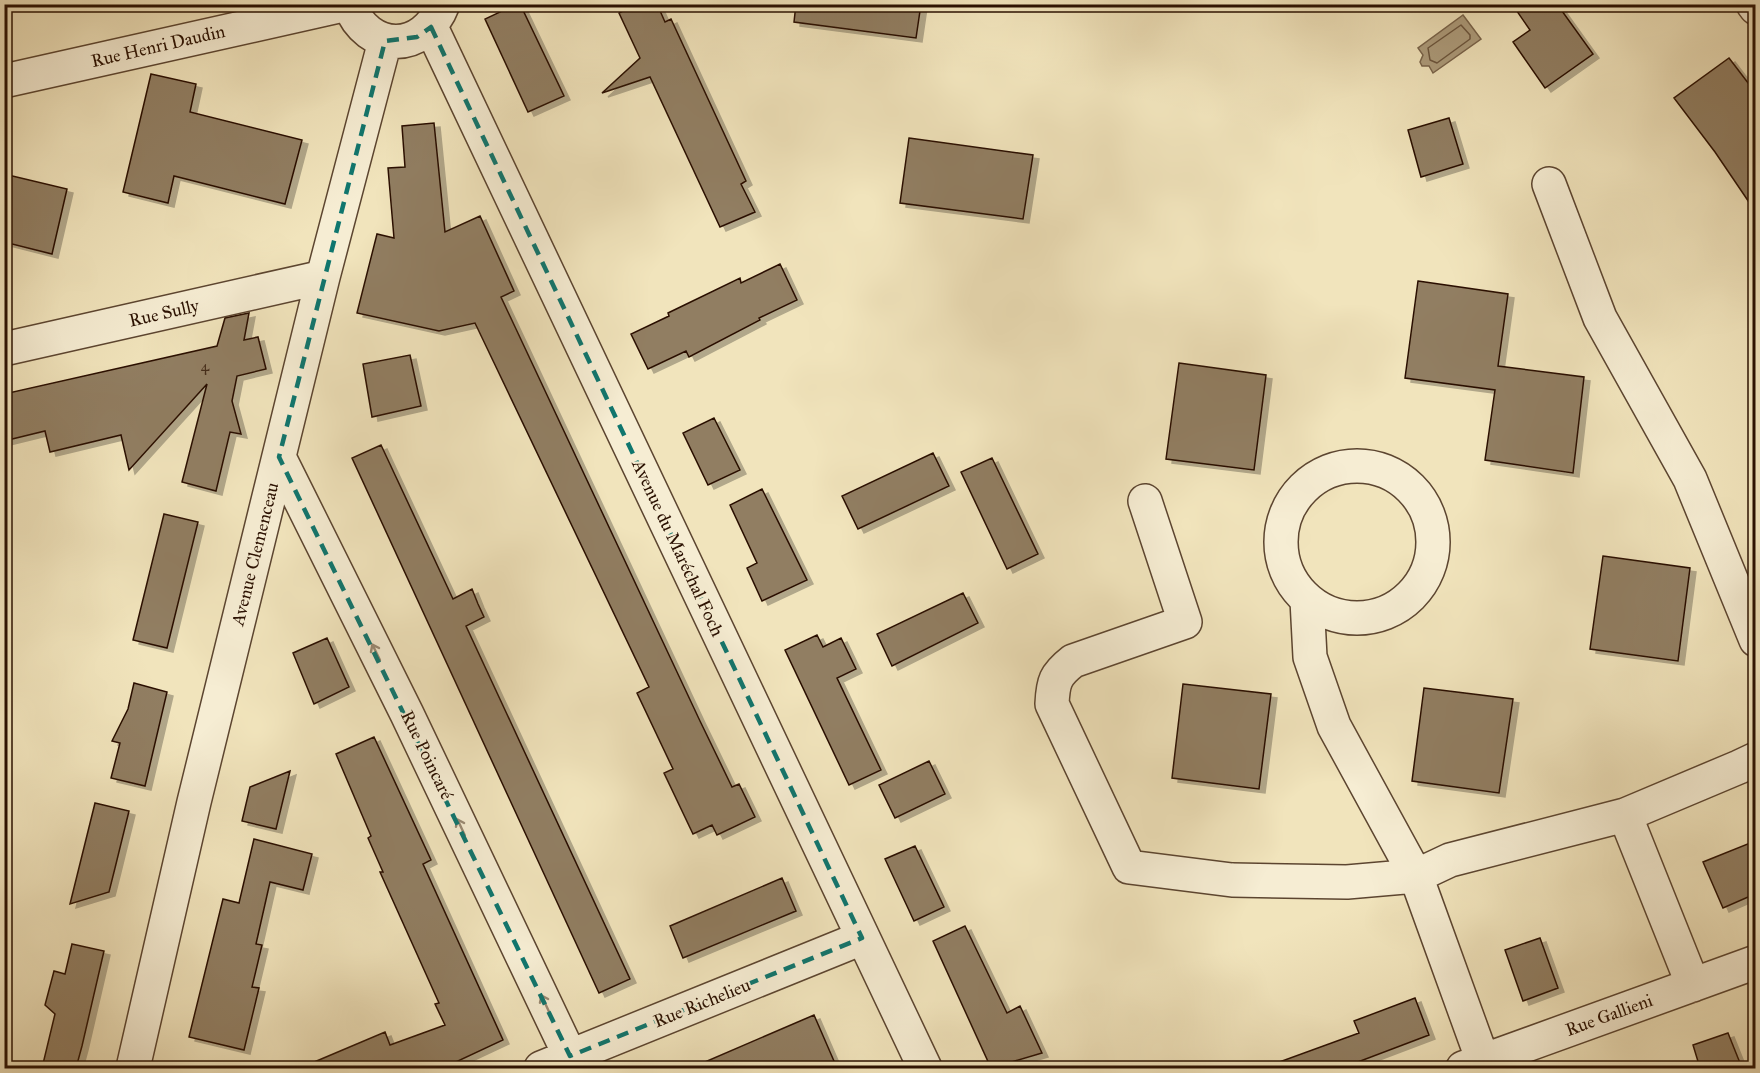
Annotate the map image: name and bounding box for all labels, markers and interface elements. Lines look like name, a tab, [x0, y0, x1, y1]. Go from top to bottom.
street label: Rue Henri Daudin	[89, 20, 227, 72]
street label: Rue Sully	[127, 294, 202, 332]
house number: 4	[201, 357, 210, 375]
street label: Avenue du Maréchal Foch	[627, 455, 729, 640]
street label: Avenue Clemenceau	[226, 480, 284, 629]
one-way arrow	[370, 643, 381, 661]
street label: Rue Poincaré	[396, 707, 458, 804]
one-way arrow	[455, 819, 467, 837]
street label: Rue Richelieu	[650, 973, 754, 1032]
street label: Rue Gallieni	[1562, 989, 1656, 1041]
one-way arrow	[538, 995, 550, 1013]

